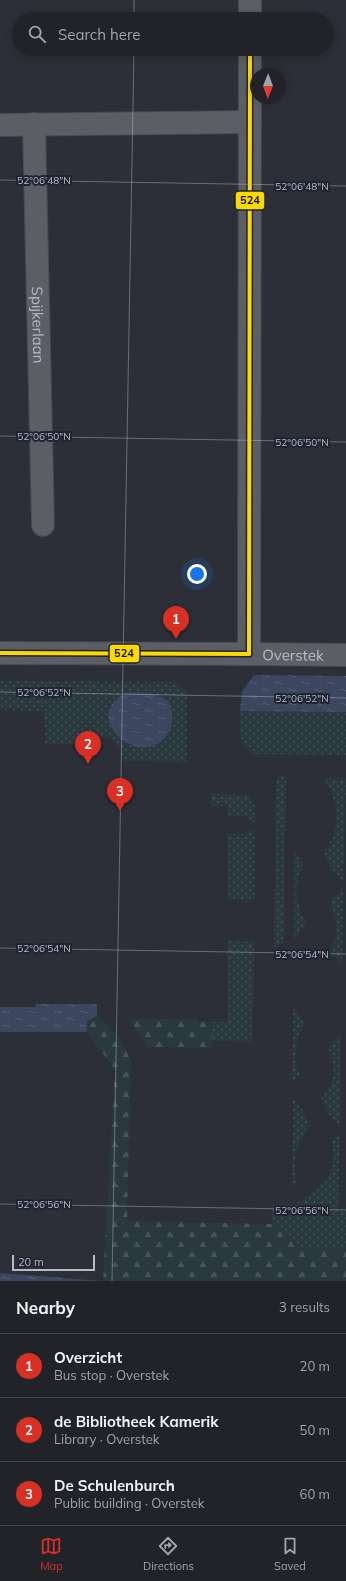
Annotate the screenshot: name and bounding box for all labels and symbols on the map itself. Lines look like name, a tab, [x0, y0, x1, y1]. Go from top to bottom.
north arrow	[250, 68, 286, 104]
text: 52°06'48"N	[17, 174, 71, 187]
text: 52°06'48"N	[275, 180, 329, 193]
line badge: 524	[235, 191, 265, 210]
text: 524	[240, 193, 260, 207]
street label: Spijkerlaan	[28, 286, 49, 364]
text: 52°06'50"N	[17, 430, 71, 443]
text: 52°06'50"N	[275, 436, 329, 449]
your location	[187, 564, 207, 584]
pin: 1	[163, 606, 189, 639]
line badge: 524	[109, 644, 140, 663]
street label: Overstek	[262, 645, 324, 664]
text: 524	[114, 646, 134, 660]
text: 52°06'52"N	[17, 686, 71, 699]
text: 52°06'52"N	[275, 692, 329, 705]
pin: 2	[75, 731, 101, 764]
pin: 3	[107, 778, 133, 811]
text: 52°06'54"N	[17, 942, 71, 955]
text: 52°06'54"N	[275, 948, 329, 961]
text: 52°06'56"N	[17, 1198, 71, 1211]
text: 52°06'56"N	[275, 1204, 329, 1217]
scale bar	[12, 1253, 95, 1272]

